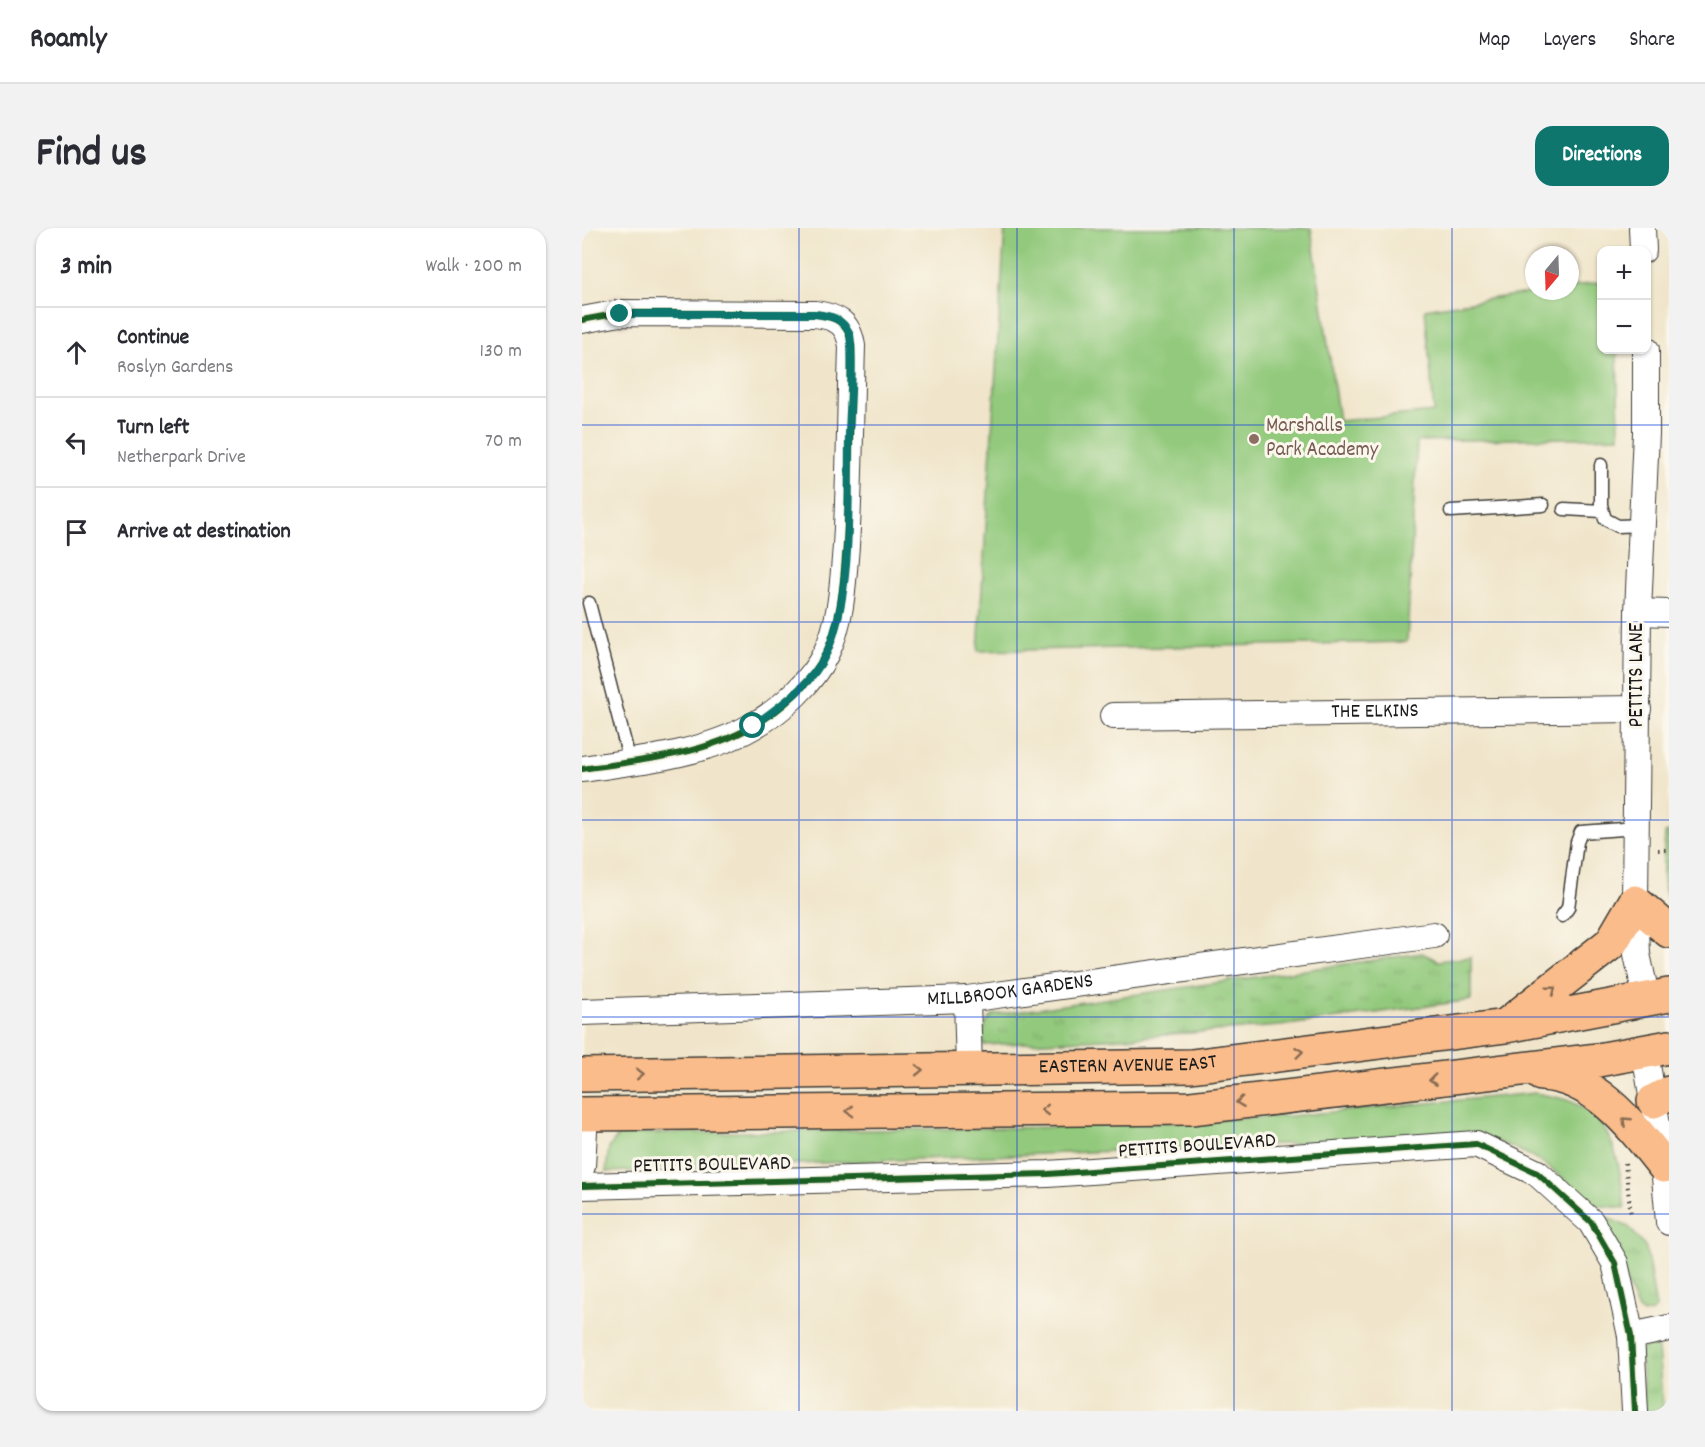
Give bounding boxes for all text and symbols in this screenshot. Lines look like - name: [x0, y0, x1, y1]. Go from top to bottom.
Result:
- text: Roamly: [30, 21, 106, 61]
- text: Map: [1479, 26, 1510, 56]
- text: Layers: [1543, 26, 1596, 56]
- text: Share: [1629, 26, 1675, 56]
- text: Find us: [36, 126, 147, 186]
- button: Directions: [1535, 126, 1669, 186]
- north arrow: [1525, 246, 1579, 300]
- map controls: [1597, 246, 1651, 354]
- button: +: [1597, 246, 1651, 300]
- text: 3 min: [60, 249, 112, 286]
- text: Walk · 200 m: [426, 253, 522, 281]
- route end: [606, 300, 632, 326]
- button: −: [1597, 300, 1651, 354]
- text: Continue: [117, 323, 189, 354]
- icon: ahead: [60, 336, 93, 369]
- text: 130 m: [480, 338, 522, 366]
- text: Roslyn Gardens: [117, 354, 233, 382]
- place label: Marshalls Park Academy: [1266, 412, 1379, 466]
- text: Turn left: [117, 413, 189, 444]
- icon: left: [60, 426, 93, 459]
- text: 70 m: [485, 428, 522, 456]
- marker: Marshalls Park Academy: [1247, 432, 1261, 446]
- text: Netherpark Drive: [117, 444, 246, 472]
- icon: arrive: [60, 516, 93, 549]
- text: Arrive at destination: [117, 517, 291, 548]
- street label: PETTITS LANE: [1623, 622, 1653, 727]
- street label: THE ELKINS: [1331, 697, 1419, 728]
- route start: [739, 712, 765, 738]
- street label: MILLBROOK GARDENS: [927, 967, 1095, 1015]
- one-way arrow: [1545, 986, 1556, 997]
- one-way arrow: [1295, 1046, 1304, 1059]
- street label: EASTERN AVENUE EAST: [1039, 1048, 1219, 1083]
- one-way arrow: [915, 1063, 924, 1076]
- one-way arrow: [636, 1068, 645, 1081]
- one-way arrow: [1429, 1073, 1438, 1085]
- one-way arrow: [1235, 1096, 1244, 1108]
- one-way arrow: [1040, 1103, 1049, 1116]
- one-way arrow: [845, 1105, 854, 1118]
- one-way arrow: [1623, 1118, 1634, 1129]
- street label: PETTITS BOULEVARD: [1117, 1127, 1277, 1167]
- street label: PETTITS BOULEVARD: [633, 1150, 791, 1182]

